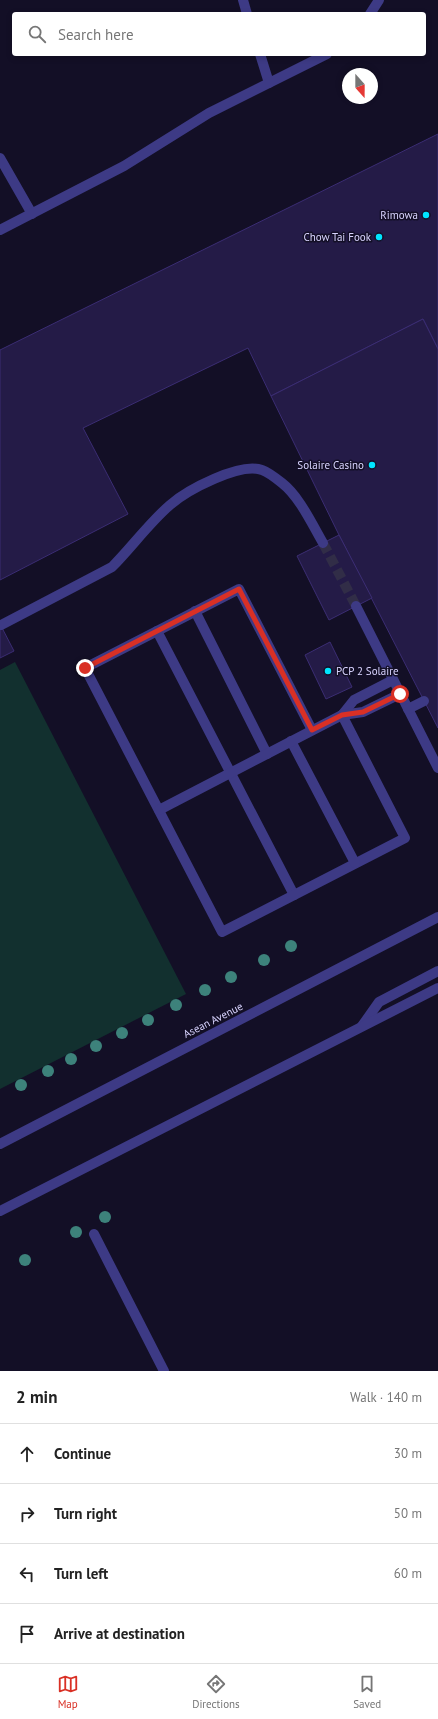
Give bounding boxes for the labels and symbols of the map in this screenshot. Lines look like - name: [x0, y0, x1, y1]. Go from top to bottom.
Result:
- north arrow: [342, 68, 378, 104]
- place label: Rimowa: [380, 208, 418, 222]
- marker: Rimowa: [421, 210, 431, 220]
- place label: Chow Tai Fook: [303, 230, 372, 244]
- marker: Chow Tai Fook: [374, 232, 384, 242]
- place label: Solaire Casino: [297, 458, 364, 472]
- marker: Solaire Casino: [367, 460, 377, 470]
- route end: [76, 659, 94, 677]
- place label: PCP 2 Solaire: [336, 664, 399, 678]
- marker: PCP 2 Solaire: [323, 666, 333, 676]
- route start: [391, 685, 409, 703]
- street label: Asean Avenue: [181, 999, 246, 1041]

